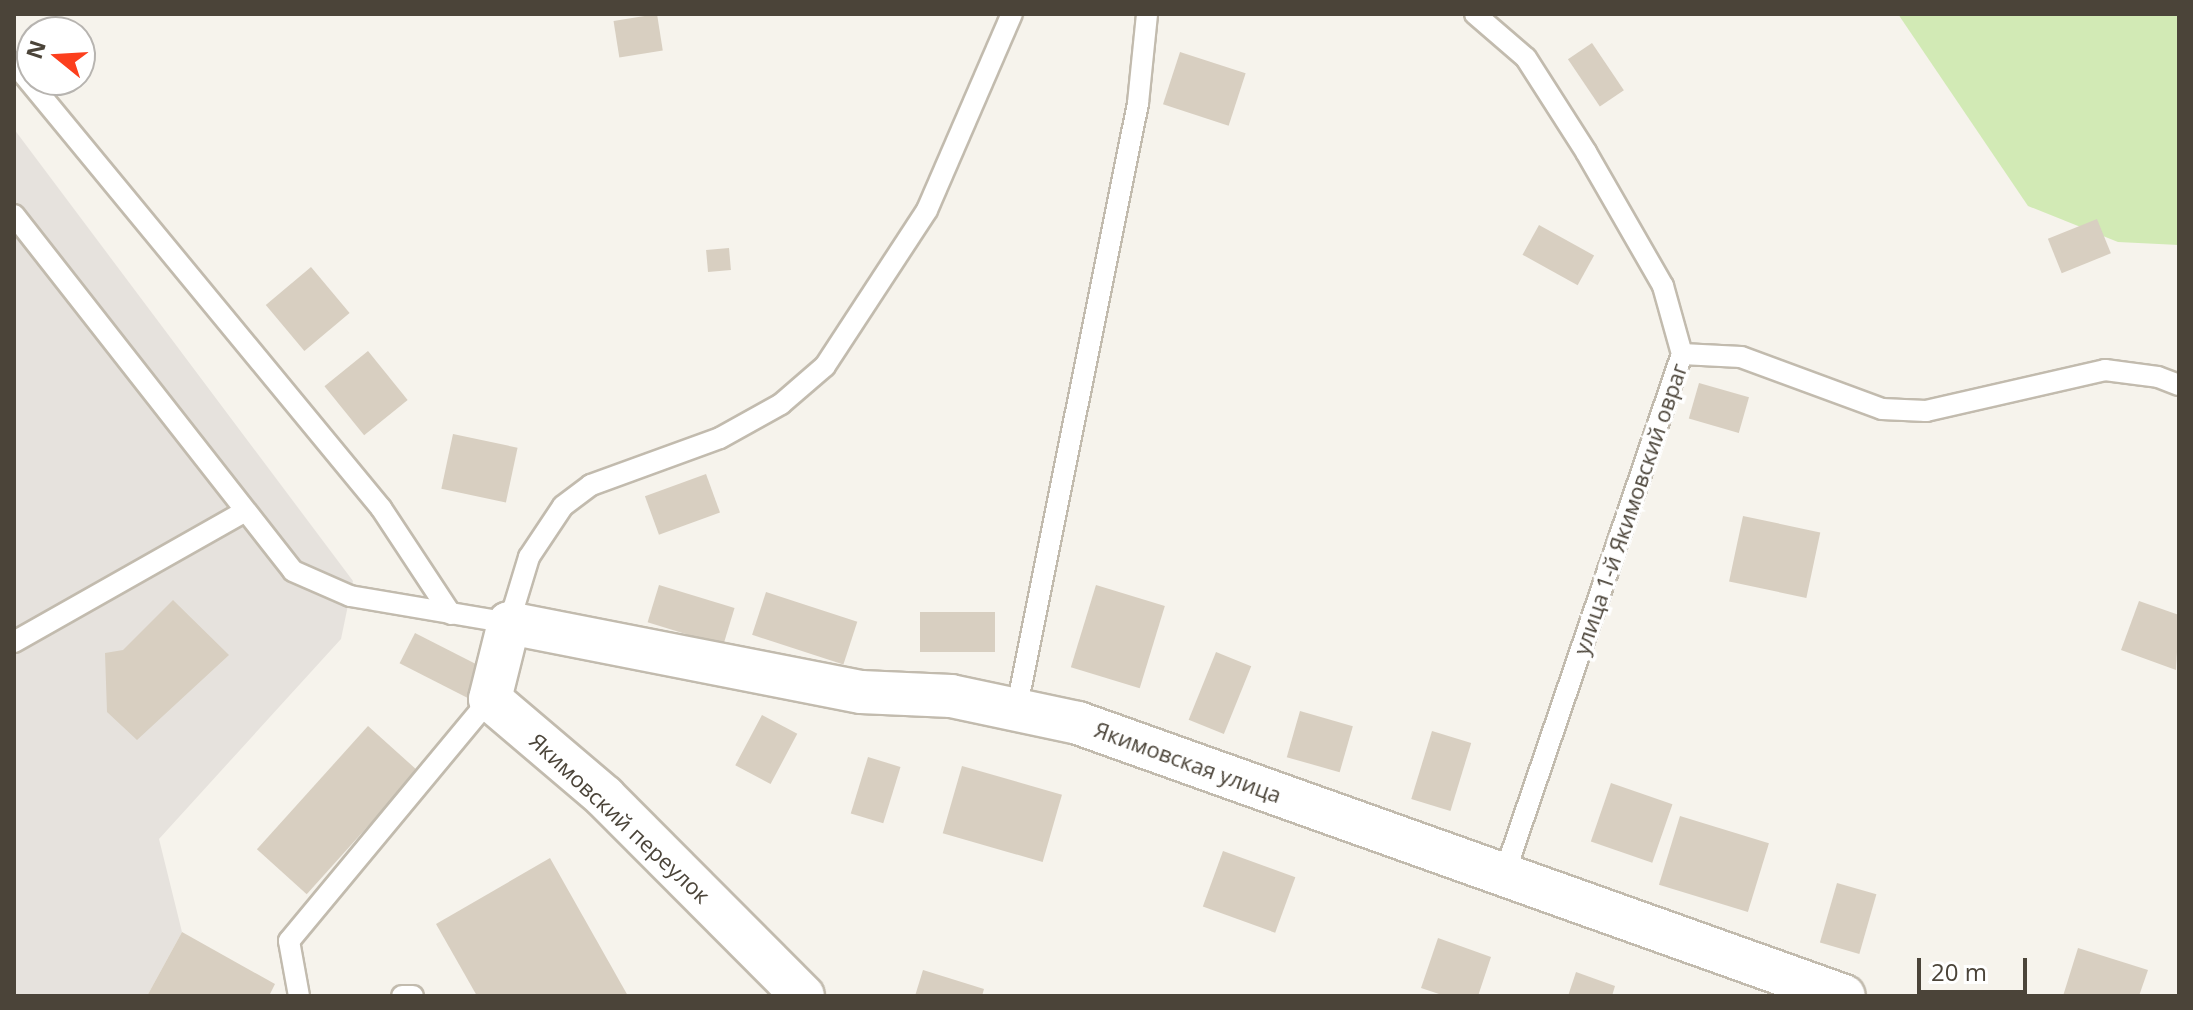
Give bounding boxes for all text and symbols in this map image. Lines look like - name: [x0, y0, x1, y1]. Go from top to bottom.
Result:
- north arrow: [16, 16, 96, 96]
- text: N: [18, 36, 52, 62]
- street label: улица 1-й Якимовский овраг: [1568, 360, 1692, 658]
- street label: Якимовская улица: [1091, 716, 1285, 808]
- street label: Якимовский переулок: [524, 728, 716, 908]
- scale bar: [1921, 942, 2031, 992]
- text: 20 m: [1931, 955, 1987, 988]

